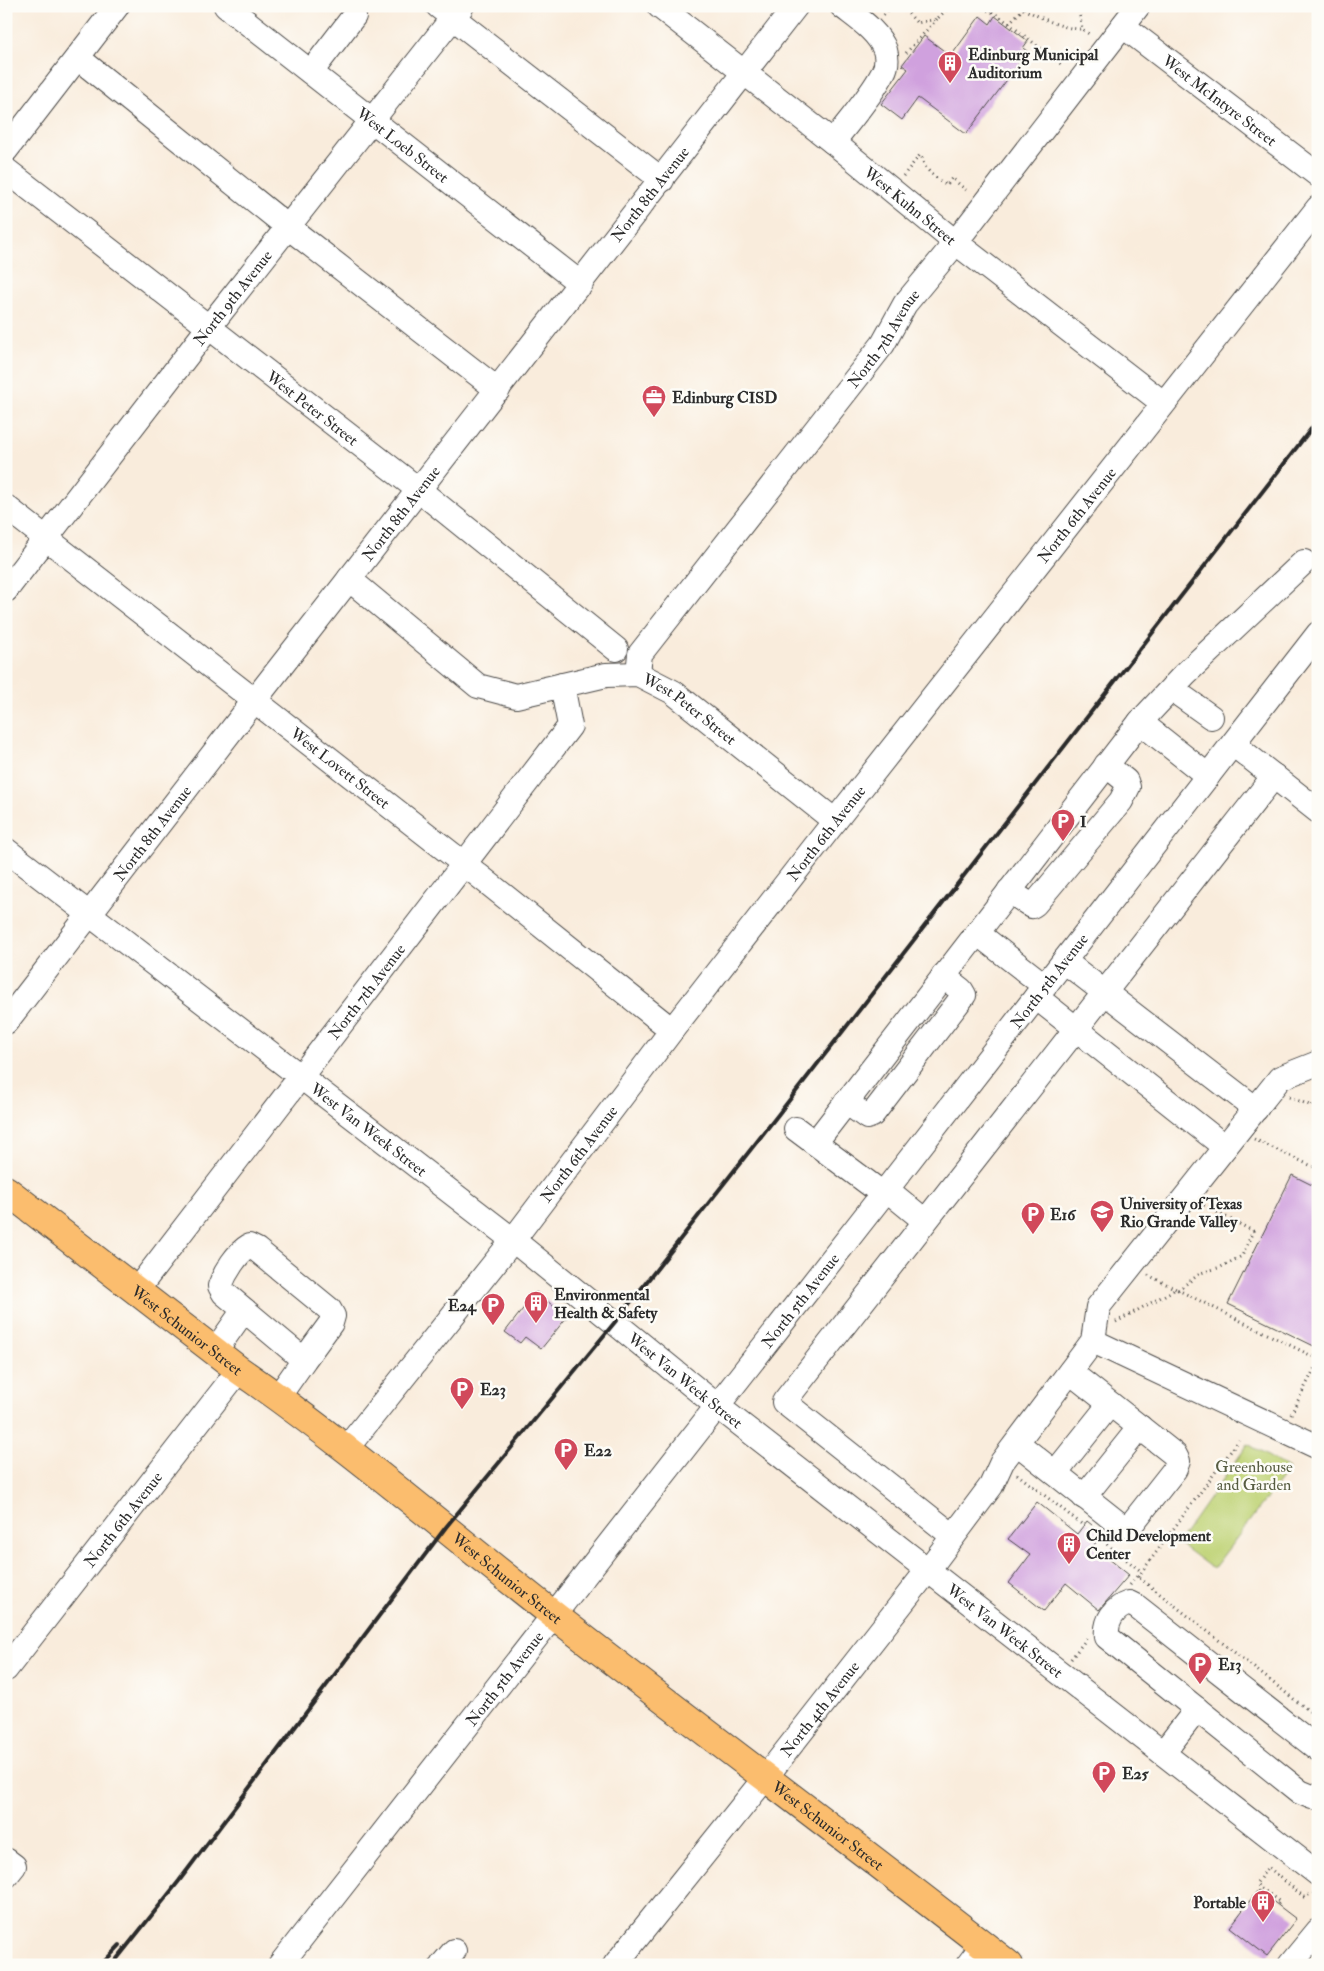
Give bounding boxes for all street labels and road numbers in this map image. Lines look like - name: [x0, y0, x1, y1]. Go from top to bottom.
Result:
- street label: West McIntyre Street: [1157, 50, 1280, 151]
- street label: West Loeb Street: [352, 103, 453, 188]
- street label: North 8th Avenue: [607, 142, 694, 246]
- street label: West Kuhn Street: [859, 162, 960, 250]
- street label: North 9th Avenue: [189, 246, 277, 350]
- street label: North 7th Avenue: [843, 285, 925, 392]
- street label: West Peter Street: [261, 366, 362, 450]
- street label: North 8th Avenue: [358, 462, 445, 565]
- street label: North 6th Avenue: [1033, 463, 1121, 567]
- street label: West Peter Street: [638, 669, 740, 750]
- street label: West Lovett Street: [285, 723, 394, 813]
- street label: North 8th Avenue: [110, 781, 196, 885]
- street label: North 6th Avenue: [783, 781, 870, 885]
- street label: North 5th Avenue: [1006, 929, 1093, 1033]
- street label: North 7th Avenue: [324, 940, 410, 1044]
- street label: West Van Week Street: [305, 1078, 431, 1181]
- street label: North 6th Avenue: [536, 1102, 622, 1206]
- street label: North 5th Avenue: [757, 1249, 844, 1352]
- street label: West Schunior Street: [126, 1281, 246, 1380]
- street label: West Van Week Street: [623, 1328, 746, 1433]
- street label: North 6th Avenue: [80, 1468, 167, 1572]
- street label: West Schunior Street: [447, 1528, 566, 1629]
- street label: West Van Week Street: [942, 1579, 1067, 1683]
- street label: North 5th Avenue: [462, 1627, 549, 1730]
- street label: North 4th Avenue: [776, 1657, 864, 1761]
- street label: West Schunior Street: [767, 1776, 887, 1875]

